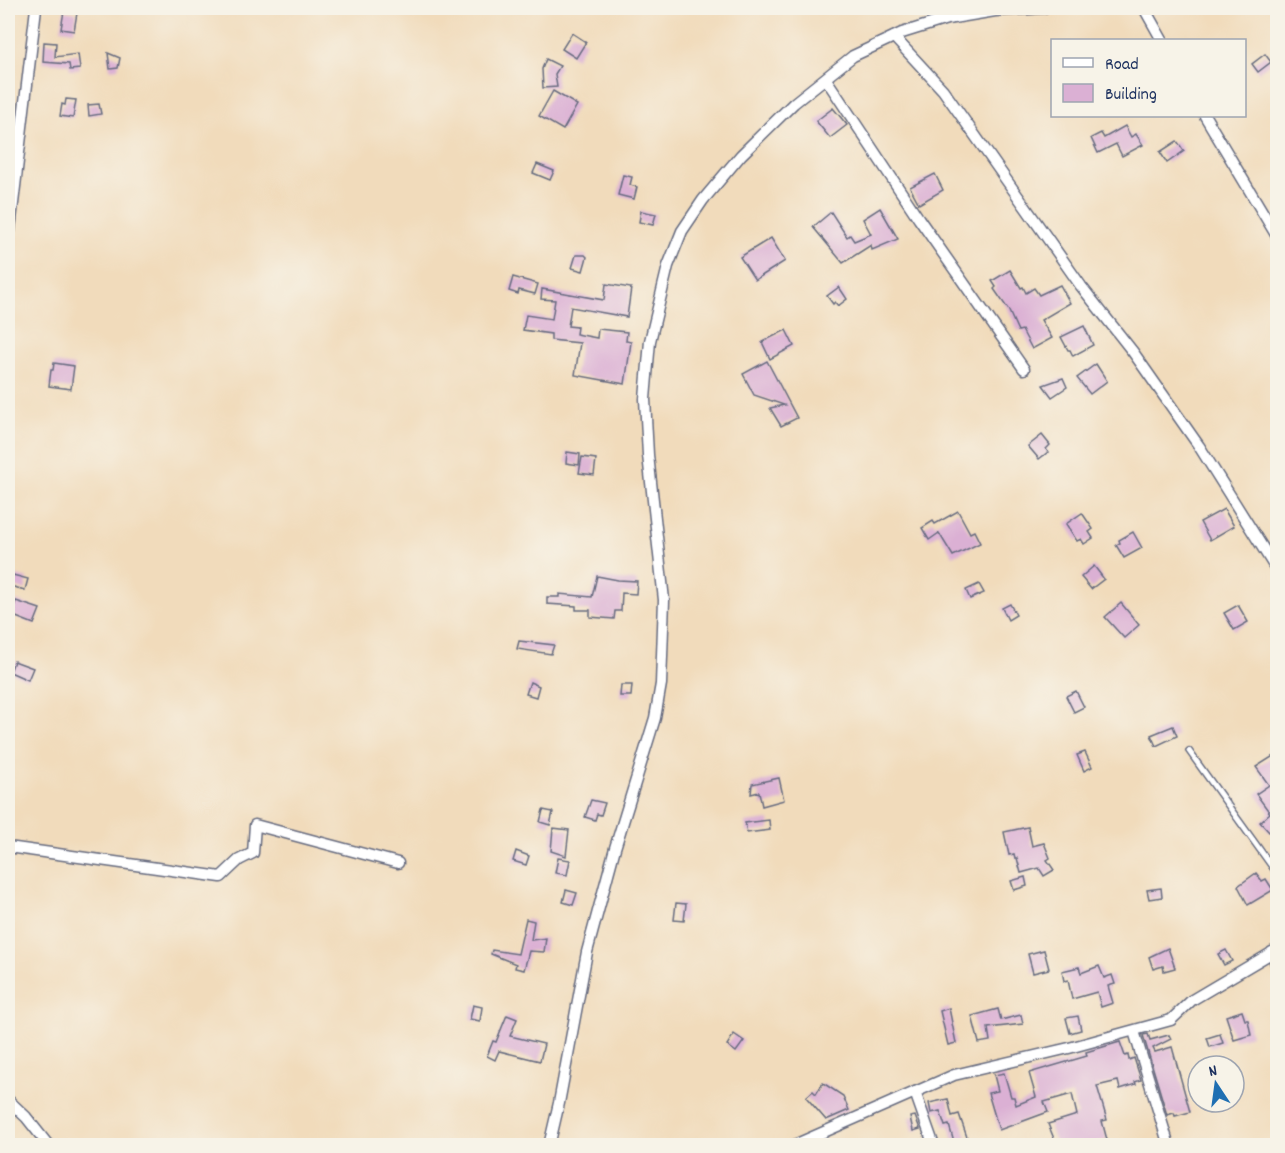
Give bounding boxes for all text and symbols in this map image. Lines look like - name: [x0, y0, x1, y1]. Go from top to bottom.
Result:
- legend: [1051, 39, 1246, 117]
- text: Road: [1105, 53, 1139, 78]
- text: Building: [1105, 83, 1157, 108]
- north arrow: [1186, 1054, 1246, 1114]
- text: N: [1207, 1060, 1220, 1084]

